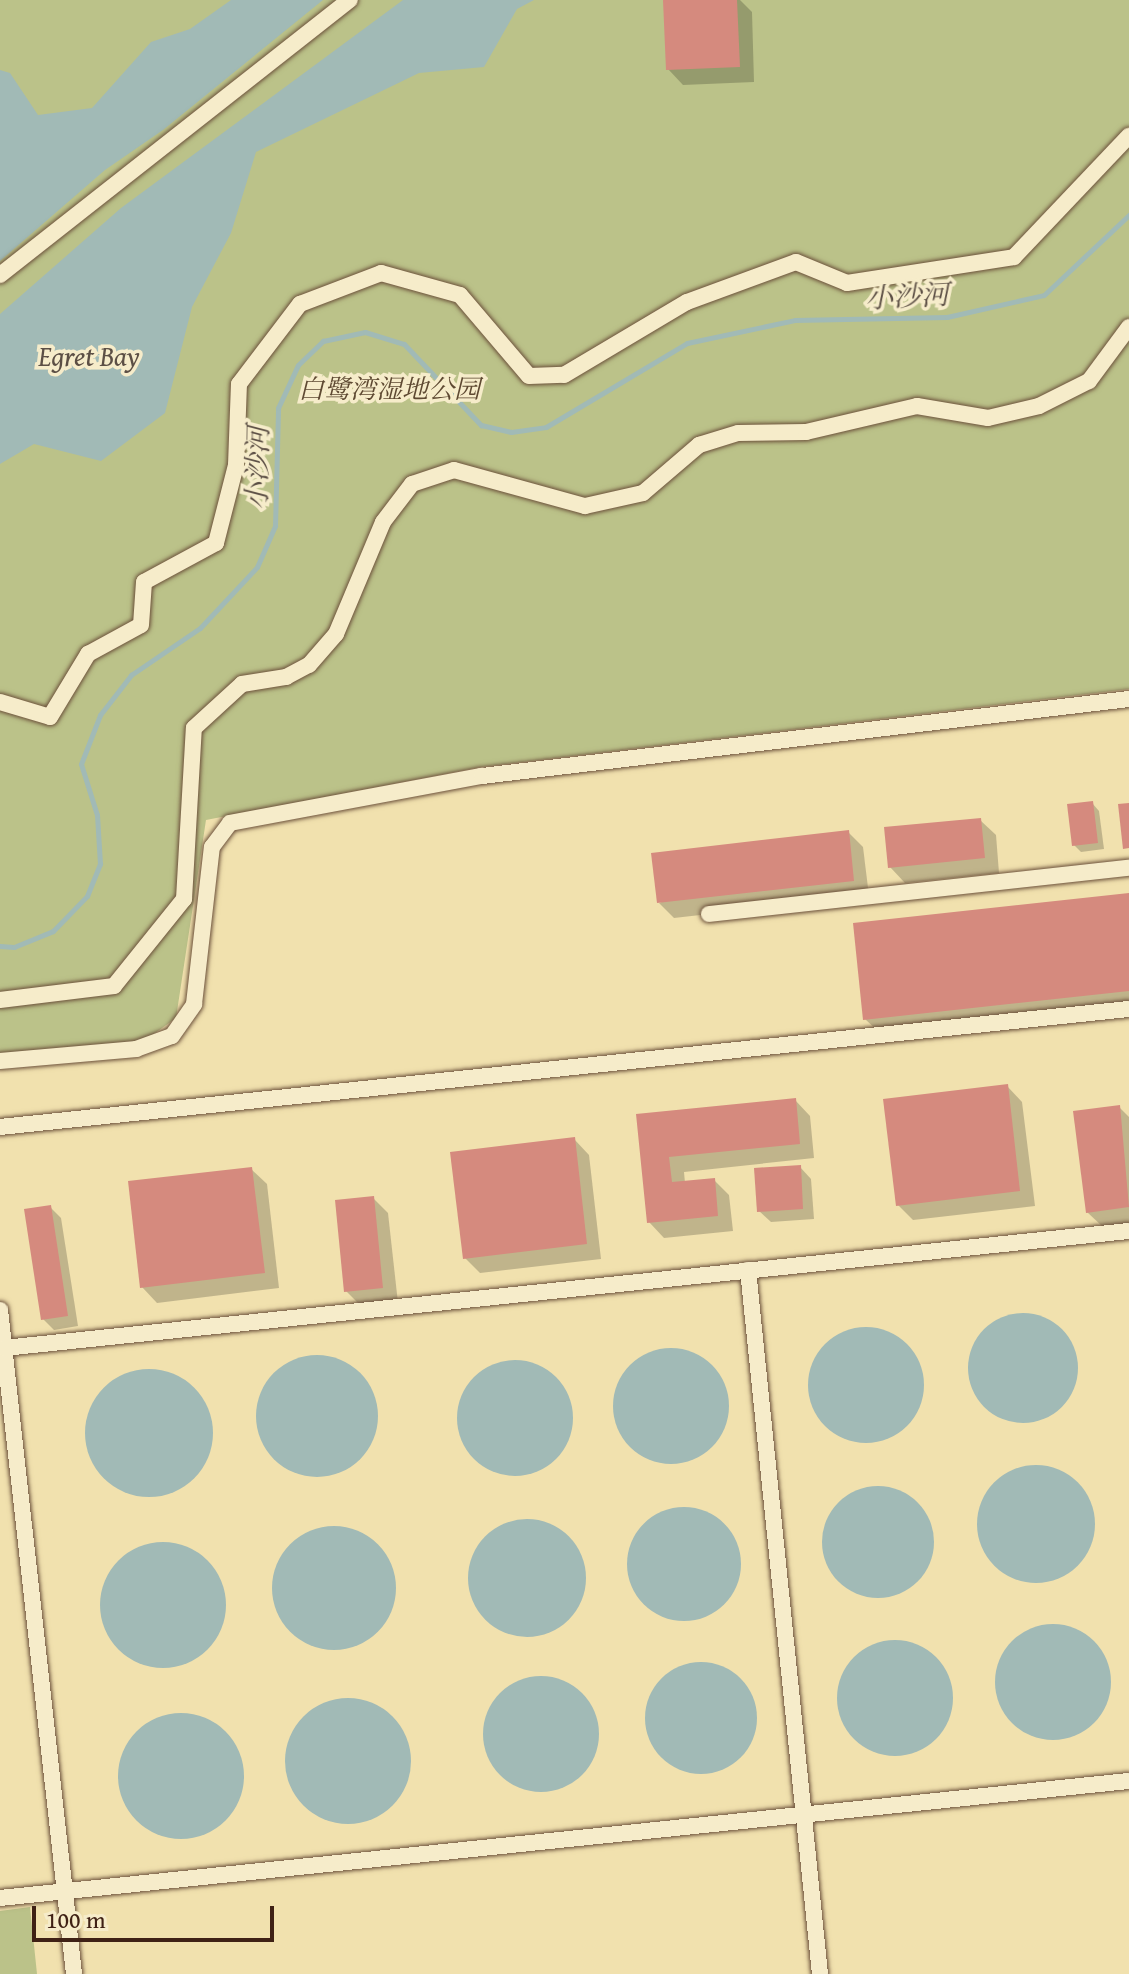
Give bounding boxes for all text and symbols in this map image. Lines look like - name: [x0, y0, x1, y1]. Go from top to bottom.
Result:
- water label: 小沙河: [864, 277, 950, 315]
- water label: Egret Bay: [38, 339, 140, 373]
- park label: 白鹭湾湿地公园: [298, 373, 480, 405]
- water label: 小沙河: [239, 426, 275, 510]
- scale bar: [36, 1890, 278, 1940]
- text: 100 m: [46, 1902, 106, 1937]

